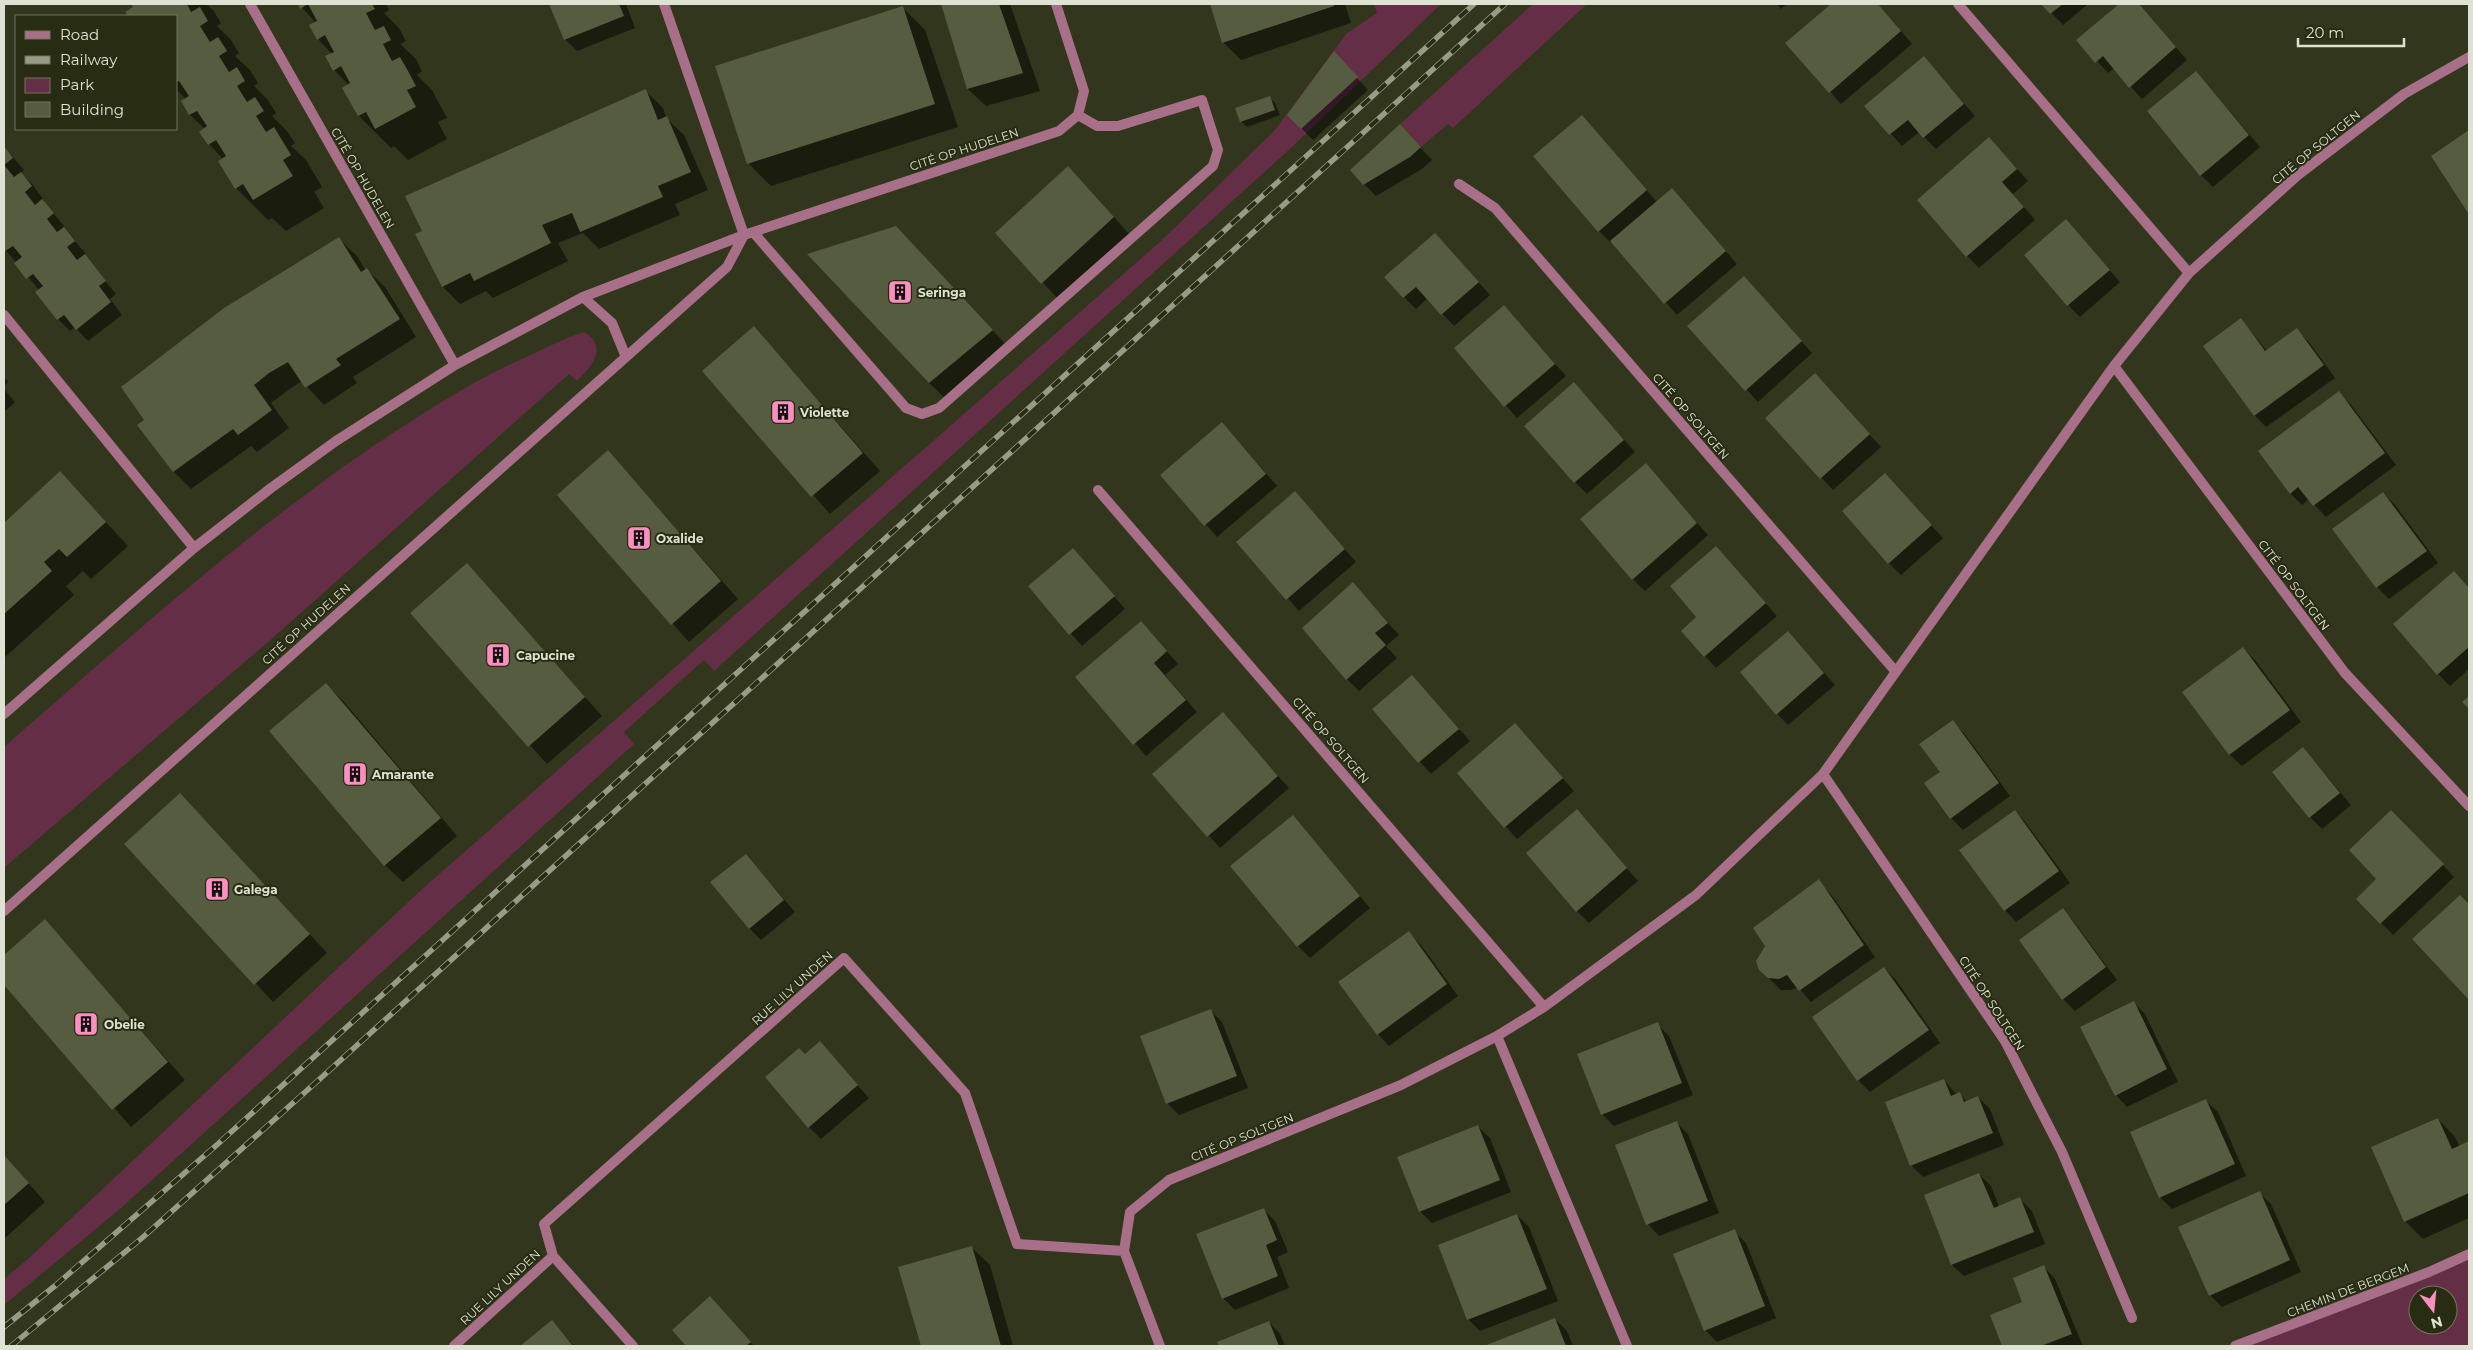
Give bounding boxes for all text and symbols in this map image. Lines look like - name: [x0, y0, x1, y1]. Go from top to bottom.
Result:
- legend: [15, 15, 178, 130]
- scale bar: [2298, 15, 2404, 47]
- text: 20 m: [2306, 23, 2344, 42]
- text: Road: [60, 25, 99, 44]
- text: Railway: [60, 50, 118, 69]
- text: Park: [60, 75, 94, 94]
- text: Building: [60, 100, 124, 119]
- street label: CITÉ OP SOLTGEN: [2269, 107, 2363, 187]
- street label: CITÉ OP HUDELEN: [907, 124, 1021, 174]
- street label: CITÉ OP HUDELEN: [328, 125, 398, 231]
- building icon: Seringa: [887, 279, 913, 305]
- place label: Seringa: [918, 285, 966, 300]
- street label: CITÉ OP SOLTGEN: [1649, 370, 1733, 462]
- building icon: Violette: [770, 399, 796, 425]
- place label: Violette: [799, 405, 850, 420]
- building icon: Oxalide: [626, 525, 652, 551]
- place label: Oxalide: [656, 531, 704, 546]
- street label: CITÉ OP SOLTGEN: [2255, 537, 2333, 633]
- street label: CITÉ OP HUDELEN: [259, 580, 353, 668]
- building icon: Capucine: [485, 642, 511, 668]
- place label: Capucine: [516, 648, 576, 663]
- street label: CITÉ OP SOLTGEN: [1289, 694, 1373, 786]
- building icon: Amarante: [342, 761, 368, 787]
- place label: Amarante: [371, 767, 435, 782]
- building icon: Galega: [204, 876, 230, 902]
- place label: Galega: [234, 882, 278, 897]
- street label: RUE LILY UNDEN: [748, 948, 836, 1028]
- street label: CITÉ OP SOLTGEN: [1956, 953, 2028, 1053]
- building icon: Obelie: [73, 1011, 99, 1037]
- place label: Obelie: [104, 1017, 145, 1032]
- street label: CITÉ OP SOLTGEN: [1188, 1110, 1296, 1164]
- street label: RUE LILY UNDEN: [457, 1246, 543, 1328]
- street label: CHEMIN DE BERGEM: [2285, 1260, 2411, 1320]
- north arrow: [2408, 1285, 2458, 1335]
- text: N: [2429, 1312, 2445, 1333]

